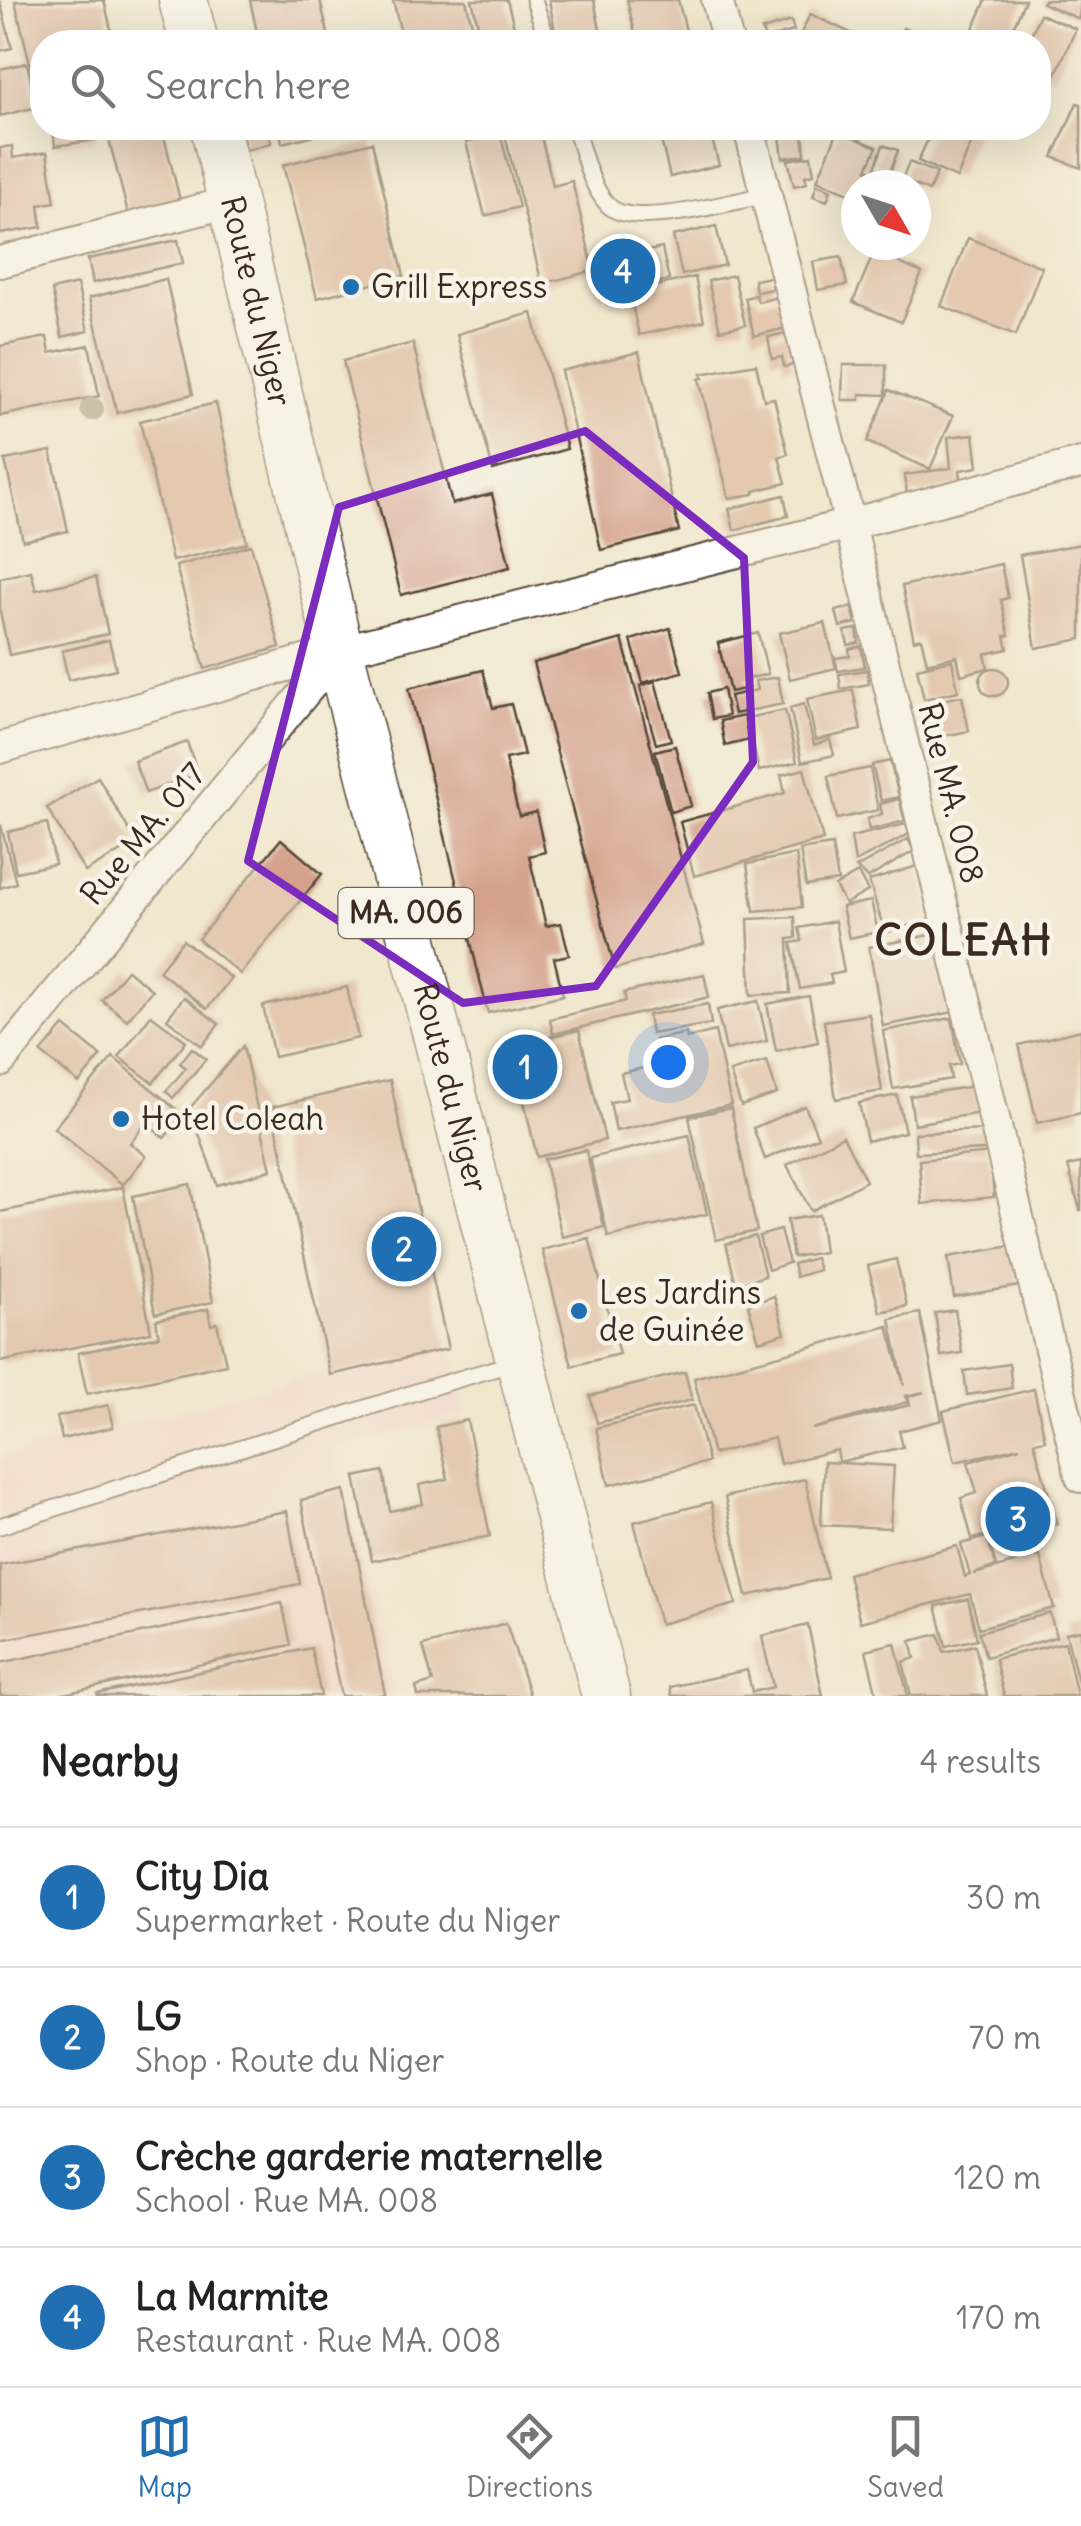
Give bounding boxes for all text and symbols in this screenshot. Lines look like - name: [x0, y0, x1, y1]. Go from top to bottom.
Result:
- search box: [30, 30, 1051, 140]
- icon: search: [65, 58, 120, 113]
- text: Search here: [145, 62, 351, 109]
- north arrow: [841, 170, 931, 260]
- street label: Route du Niger: [212, 192, 301, 410]
- pin: 4: [590, 234, 656, 308]
- place label: Grill Express: [371, 266, 547, 307]
- marker: Grill Express: [340, 276, 362, 298]
- street label: Rue MA. 008: [909, 698, 994, 888]
- street label: Rue MA. 017: [71, 754, 214, 913]
- road number: MA. 006: [338, 888, 474, 938]
- district label: COLEAH: [874, 914, 1054, 966]
- street label: Route du Niger: [405, 978, 497, 1196]
- pin: 1: [492, 1030, 558, 1104]
- your location: [643, 1037, 694, 1088]
- place label: Hotel Coleah: [141, 1098, 324, 1139]
- marker: Hotel Coleah: [110, 1108, 132, 1130]
- pin: 2: [372, 1212, 436, 1286]
- place label: Les Jardins de Guinée: [599, 1272, 761, 1350]
- marker: Les Jardins de Guinée: [568, 1300, 590, 1322]
- pin: 3: [986, 1482, 1050, 1556]
- text: Nearby: [40, 1735, 179, 1787]
- text: 4 results: [920, 1741, 1041, 1782]
- text: City Dia: [135, 1853, 269, 1900]
- text: 1: [66, 1877, 79, 1918]
- text: 30 m: [966, 1877, 1041, 1918]
- text: Supermarket · Route du Niger: [135, 1900, 560, 1941]
- text: LG: [135, 1993, 182, 2040]
- text: 2: [64, 2017, 81, 2058]
- text: 70 m: [969, 2017, 1041, 2058]
- text: Shop · Route du Niger: [135, 2040, 444, 2081]
- text: Crèche garderie maternelle: [135, 2133, 603, 2180]
- text: 3: [63, 2157, 82, 2198]
- text: 120 m: [954, 2157, 1041, 2198]
- text: School · Rue MA. 008: [135, 2180, 438, 2221]
- text: La Marmite: [135, 2273, 329, 2320]
- text: 4: [63, 2297, 82, 2338]
- text: 170 m: [956, 2297, 1041, 2338]
- text: Restaurant · Rue MA. 008: [135, 2320, 501, 2361]
- tab: Map: [137, 2409, 192, 2505]
- tab: Directions: [466, 2409, 593, 2505]
- tab: Saved: [867, 2409, 944, 2505]

